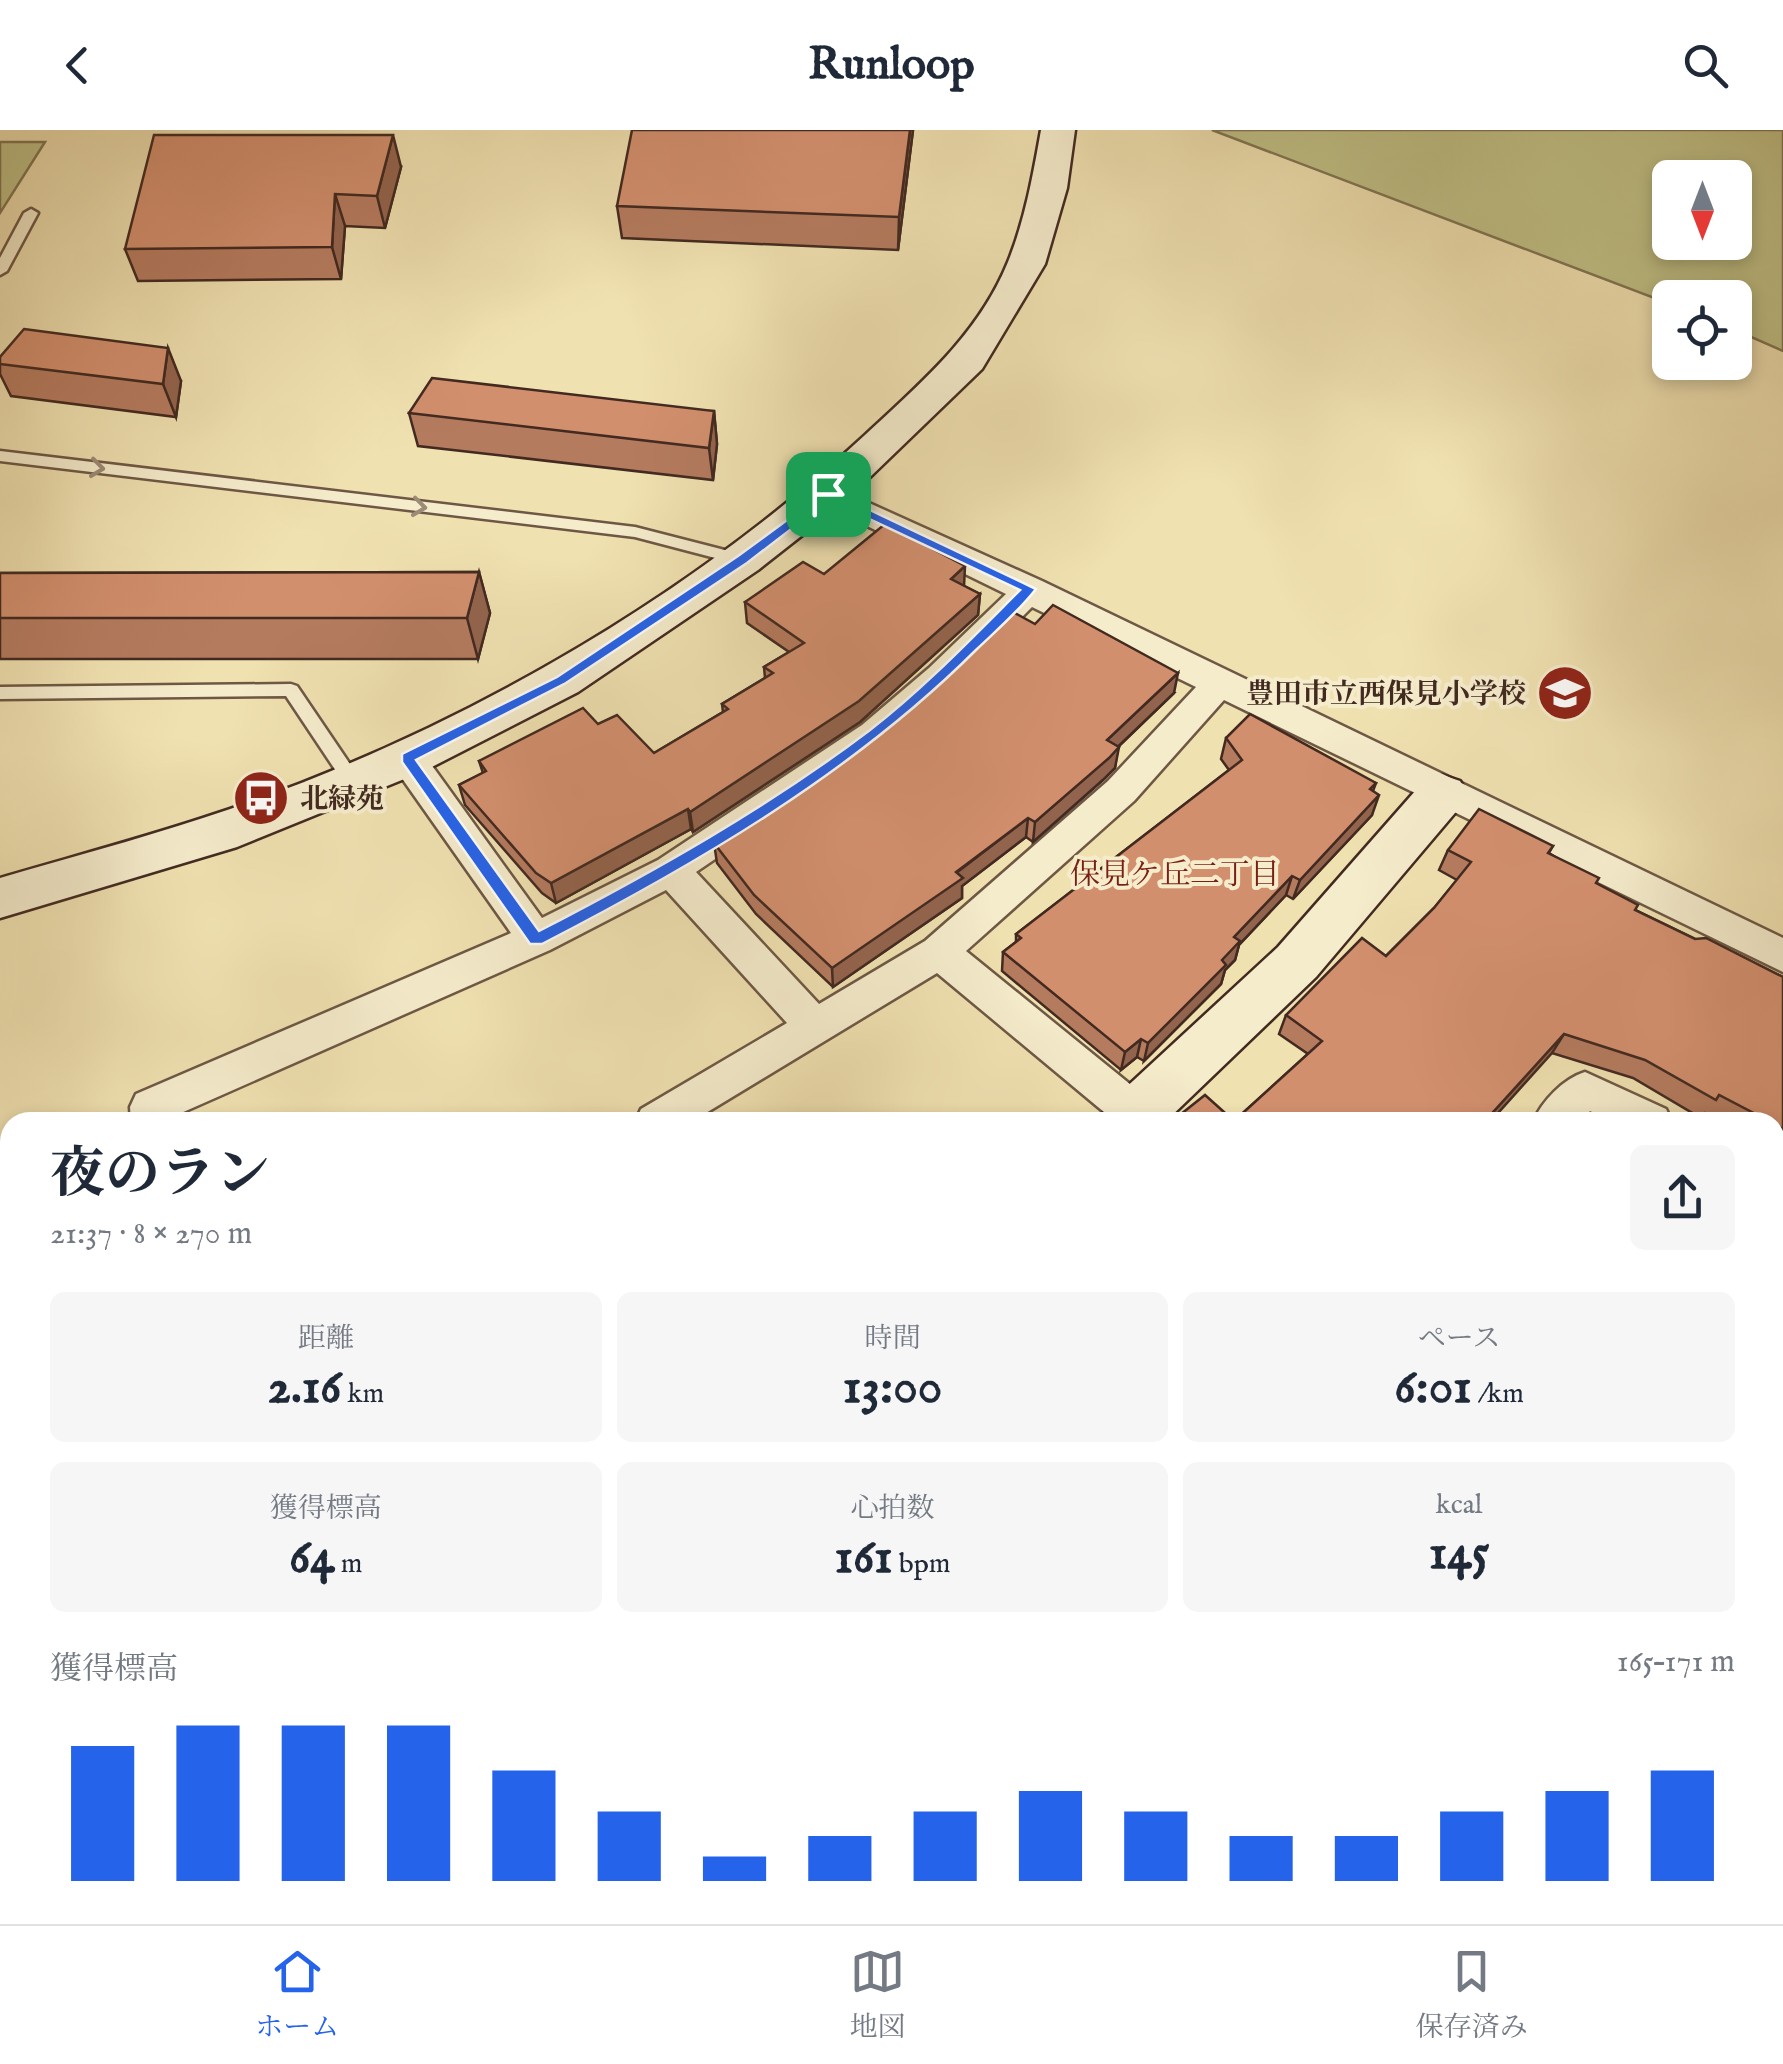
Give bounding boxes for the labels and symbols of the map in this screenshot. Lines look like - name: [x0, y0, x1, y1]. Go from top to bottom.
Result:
- north arrow: [1652, 160, 1752, 260]
- pin: [786, 452, 871, 537]
- one-way arrow: [88, 456, 105, 477]
- one-way arrow: [412, 496, 428, 517]
- school or university icon: 豊田市立西保見小学校: [1535, 663, 1595, 723]
- place label: 豊田市立西保見小学校: [1246, 678, 1526, 713]
- bus stop icon: 北緑苑: [231, 768, 291, 828]
- place label: 北緑苑: [300, 783, 384, 818]
- district label: 保見ケ丘二丁目: [1070, 857, 1280, 895]

